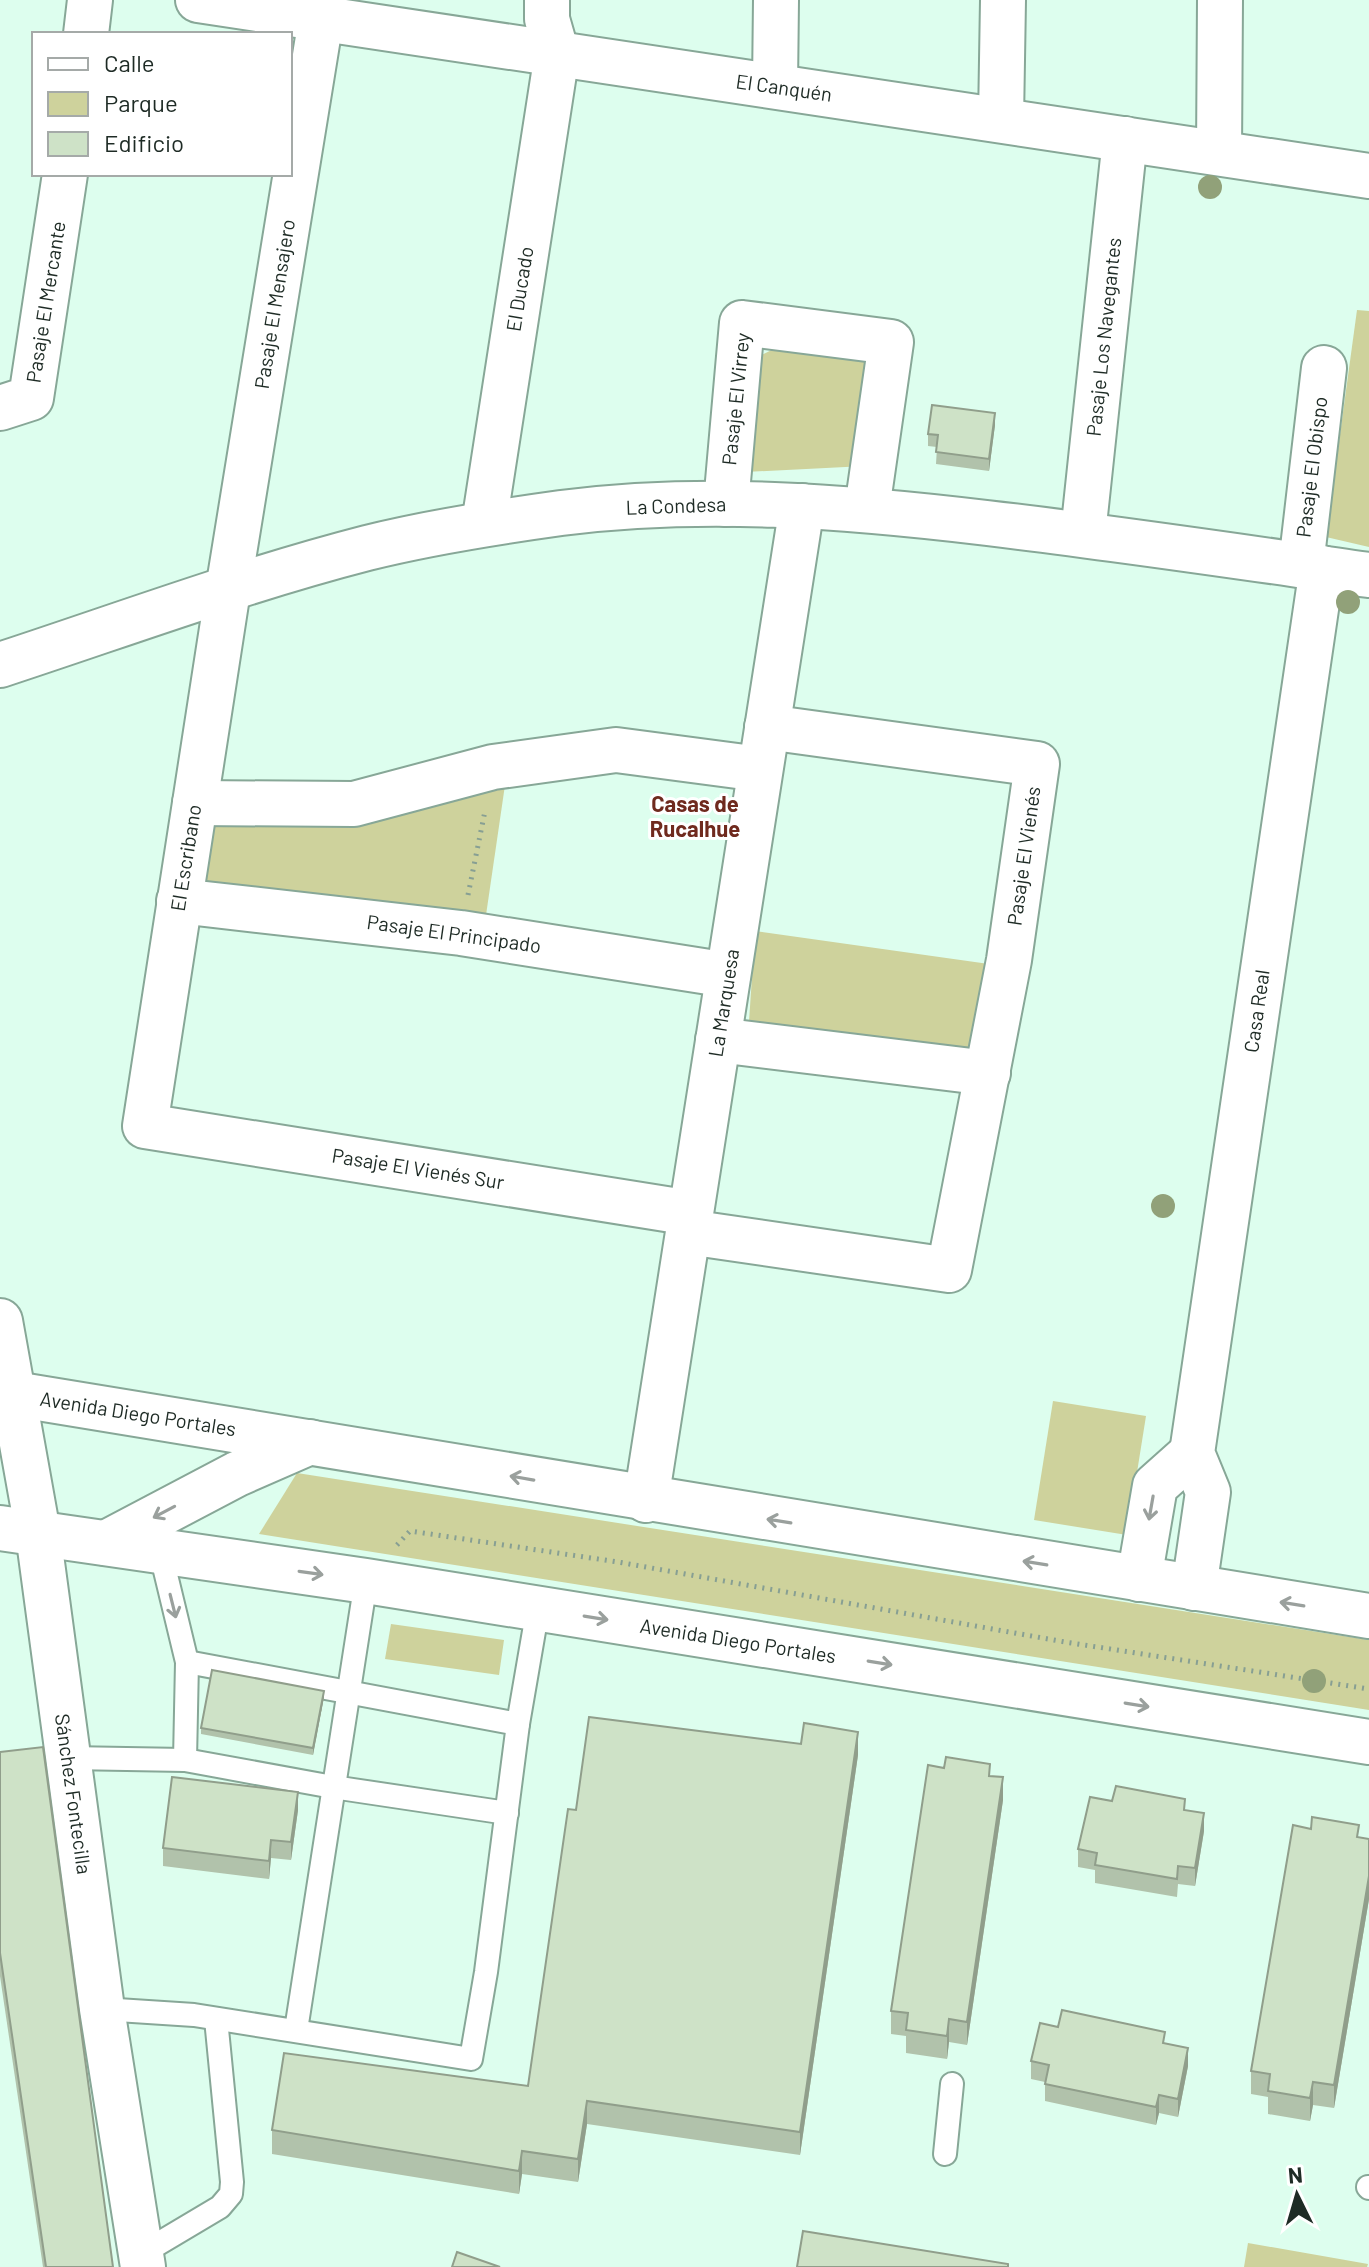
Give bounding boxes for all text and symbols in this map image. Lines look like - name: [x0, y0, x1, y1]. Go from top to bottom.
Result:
- legend: [32, 32, 292, 176]
- text: Calle: [104, 48, 155, 77]
- street label: El Canquén: [734, 68, 834, 106]
- text: Parque: [104, 88, 178, 117]
- text: Edificio: [104, 128, 184, 157]
- street label: Pasaje El Mensajero: [249, 217, 299, 390]
- street label: Pasaje El Mercante: [20, 219, 70, 384]
- street label: Pasaje Los Navegantes: [1081, 236, 1125, 437]
- street label: El Ducado: [500, 245, 538, 333]
- street label: Pasaje El Virrey: [716, 331, 754, 466]
- street label: Pasaje El Obispo: [1290, 395, 1332, 539]
- street label: La Condesa: [625, 491, 727, 519]
- street label: Pasaje El Vienés: [1001, 785, 1045, 927]
- district label: Casas de Rucalhue: [650, 790, 740, 841]
- street label: El Escribano: [165, 803, 205, 913]
- street label: Pasaje El Principado: [366, 909, 543, 957]
- street label: La Marquesa: [703, 947, 743, 1059]
- street label: Casa Real: [1238, 968, 1274, 1054]
- street label: Pasaje El Vienés Sur: [330, 1143, 506, 1193]
- street label: Avenida Diego Portales: [38, 1386, 238, 1440]
- one-way arrow: [510, 1470, 535, 1485]
- one-way arrow: [1143, 1495, 1158, 1520]
- one-way arrow: [152, 1505, 176, 1521]
- one-way arrow: [766, 1513, 792, 1528]
- one-way arrow: [1023, 1554, 1048, 1569]
- one-way arrow: [298, 1566, 323, 1581]
- one-way arrow: [166, 1592, 181, 1618]
- one-way arrow: [1280, 1596, 1305, 1611]
- one-way arrow: [583, 1611, 608, 1626]
- street label: Avenida Diego Portales: [638, 1613, 838, 1667]
- one-way arrow: [867, 1657, 892, 1672]
- one-way arrow: [1124, 1698, 1149, 1713]
- street label: Sánchez Fontecilla: [51, 1712, 97, 1876]
- north arrow: [1257, 2155, 1337, 2235]
- text: N: [1287, 2160, 1304, 2188]

